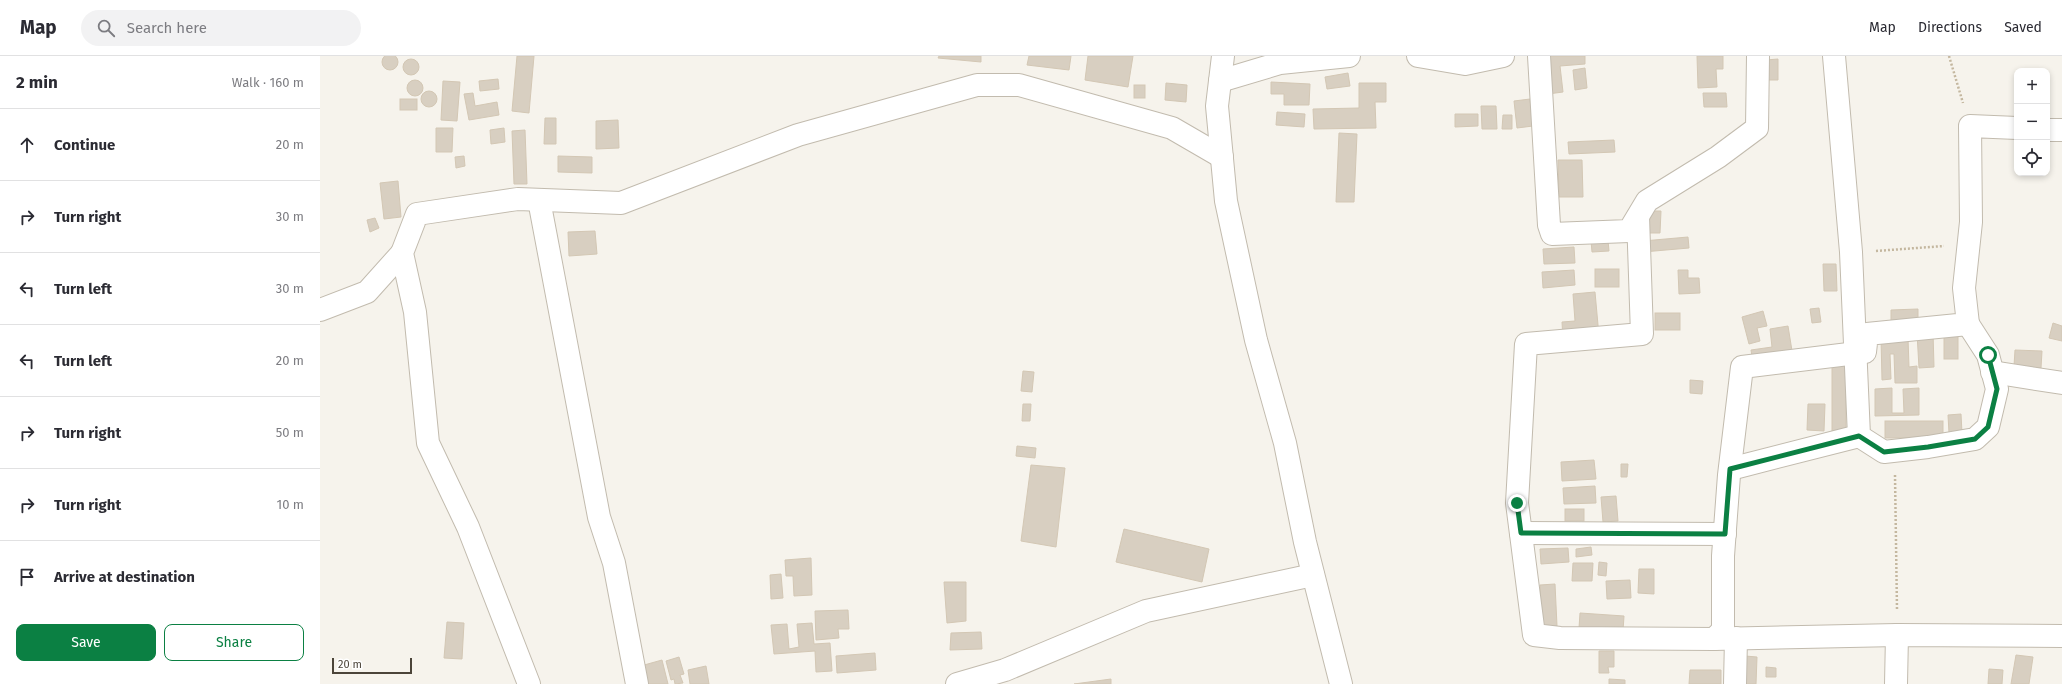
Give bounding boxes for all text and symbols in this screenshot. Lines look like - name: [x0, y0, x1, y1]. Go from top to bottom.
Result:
- search box: [81, 10, 361, 46]
- text: Map: [20, 16, 57, 39]
- icon: search: [95, 17, 117, 39]
- text: Search here: [127, 19, 207, 37]
- text: Map: [1869, 19, 1896, 36]
- text: Directions: [1918, 19, 1982, 36]
- text: Saved: [2004, 19, 2042, 36]
- map controls: [2014, 68, 2050, 176]
- button: +: [2014, 68, 2050, 104]
- text: 2 min: [16, 72, 58, 93]
- text: Walk · 160 m: [232, 75, 304, 90]
- button: −: [2014, 104, 2050, 140]
- icon: ahead: [16, 134, 38, 156]
- text: Continue: [54, 136, 115, 154]
- text: 20 m: [276, 137, 304, 152]
- button: locate: [2014, 140, 2050, 176]
- icon: right: [16, 206, 38, 228]
- text: Turn right: [54, 208, 121, 226]
- text: 30 m: [276, 209, 304, 224]
- icon: left: [16, 278, 38, 300]
- text: Turn left: [54, 280, 112, 298]
- text: 30 m: [276, 281, 304, 296]
- route start: [1979, 346, 1997, 364]
- icon: left: [16, 350, 38, 372]
- text: Turn left: [54, 352, 112, 370]
- text: 20 m: [276, 353, 304, 368]
- icon: right: [16, 422, 38, 444]
- text: Turn right: [54, 424, 121, 442]
- text: 50 m: [276, 425, 304, 440]
- icon: right: [16, 494, 38, 516]
- route end: [1508, 494, 1526, 512]
- text: Turn right: [54, 496, 121, 514]
- text: 10 m: [277, 497, 304, 512]
- icon: arrive: [16, 566, 38, 588]
- text: Arrive at destination: [54, 568, 195, 586]
- button: Save: [16, 624, 156, 661]
- button: Share: [164, 624, 304, 661]
- scale bar: [332, 656, 412, 675]
- text: 20 m: [338, 658, 362, 671]

